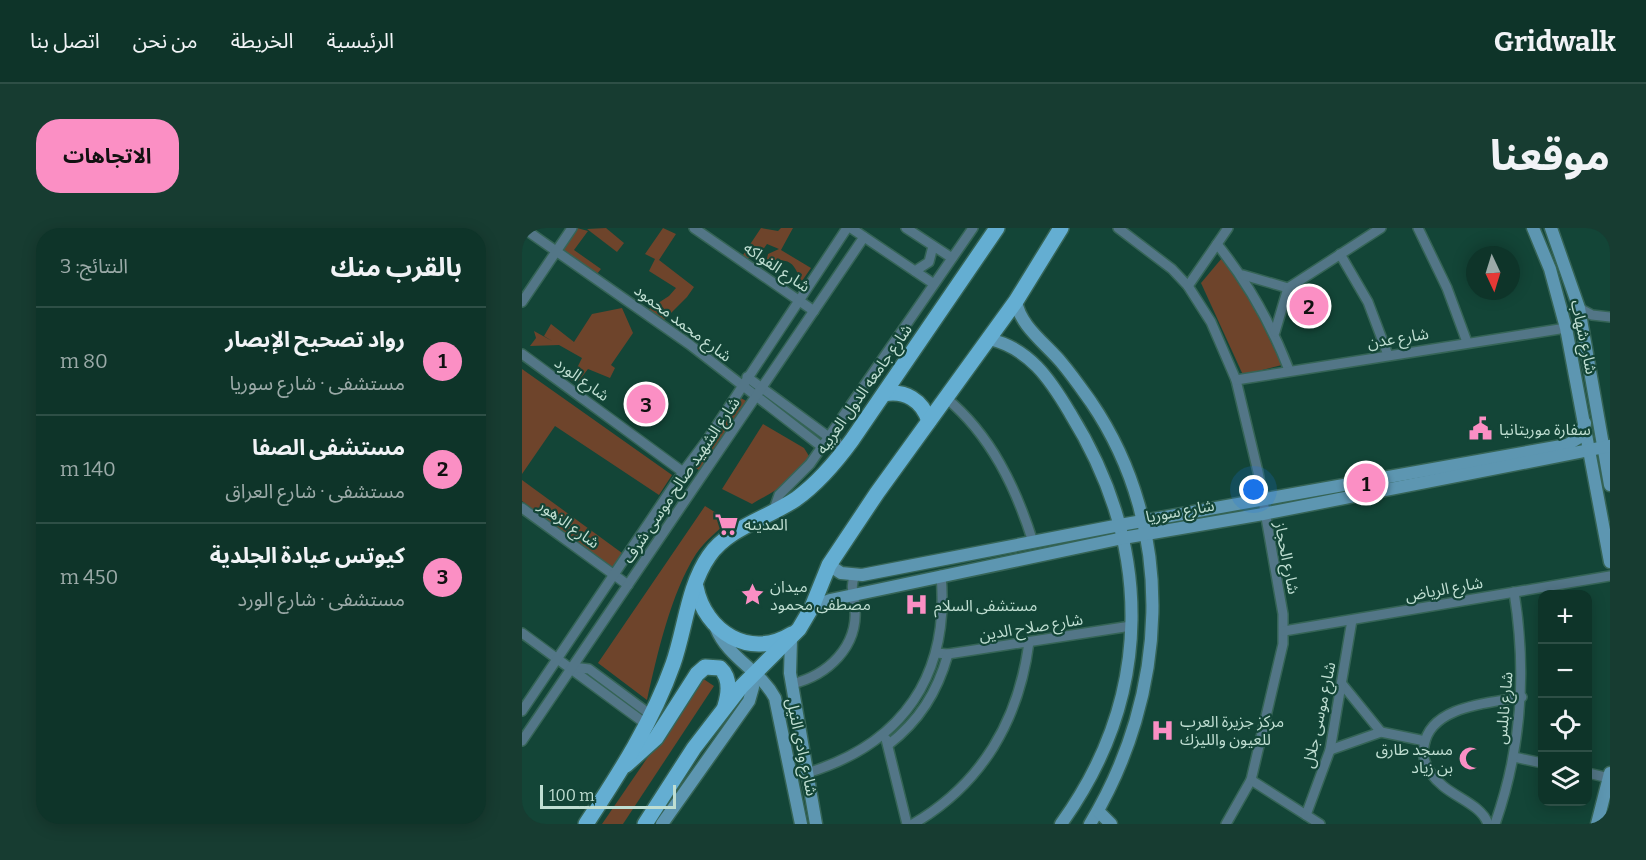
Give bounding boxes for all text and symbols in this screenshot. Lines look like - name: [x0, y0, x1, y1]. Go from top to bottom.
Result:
- text: Gridwalk: [1494, 25, 1616, 58]
- text: اتصل بنا: [30, 28, 100, 54]
- text: من نحن: [133, 28, 198, 54]
- text: الخريطة: [231, 28, 294, 54]
- text: الرئيسية: [327, 28, 394, 54]
- button: الاتجاهات: [36, 119, 179, 193]
- text: موقعنا: [1490, 131, 1610, 181]
- street label: شارع الفواكه: [739, 238, 814, 299]
- north arrow: [1466, 246, 1520, 300]
- text: بالقرب منك: [331, 252, 462, 283]
- text: النتائج: 3: [60, 254, 128, 278]
- street label: شارع محمد محمود: [629, 280, 735, 368]
- pin: 2: [1290, 284, 1328, 328]
- street label: شارع شهاب: [1564, 298, 1601, 377]
- street label: شارع جامعه الدول العربيه: [812, 320, 919, 459]
- street label: شارع عدن: [1366, 324, 1431, 355]
- text: رواد تصحيح الإبصار: [225, 326, 405, 353]
- text: 80 m: [60, 349, 108, 373]
- text: 1: [438, 349, 447, 373]
- street label: شارع الورد: [549, 353, 613, 408]
- text: مستشفى · شارع سوريا: [230, 371, 405, 395]
- pin: 3: [626, 382, 666, 426]
- street label: شارع الشهيد صالح موسى شرف: [618, 393, 746, 568]
- public building icon: سفارة موريتانيا: [1468, 416, 1494, 442]
- place label: سفارة موريتانيا: [1499, 420, 1591, 439]
- text: مستشفى الصفا: [252, 434, 405, 461]
- text: 140 m: [60, 457, 116, 481]
- text: 2: [437, 457, 448, 481]
- pin: 1: [1346, 460, 1386, 506]
- your location: [1239, 475, 1268, 504]
- text: مستشفى · شارع العراق: [225, 479, 405, 503]
- street label: شارع الزهور: [532, 495, 603, 555]
- street label: شارع سوريا: [1144, 496, 1216, 529]
- supermarket icon: المدينه: [713, 511, 739, 537]
- place label: المدينه: [744, 515, 788, 534]
- street label: شارع الحجاز: [1268, 519, 1303, 596]
- text: كيوتس عيادة الجلدية: [210, 542, 405, 569]
- text: 450 m: [60, 565, 118, 589]
- text: 3: [437, 565, 448, 589]
- street label: شارع الرياض: [1404, 573, 1485, 608]
- place label: ميدان مصطفى محمود: [770, 577, 871, 614]
- place icon: ميدان مصطفى محمود: [739, 582, 765, 608]
- text: مستشفى · شارع الورد: [238, 587, 405, 611]
- map controls: [1538, 590, 1592, 806]
- button: +: [1538, 590, 1592, 644]
- hospital icon: مستشفى السلام: [903, 592, 929, 618]
- place label: مستشفى السلام: [934, 596, 1037, 618]
- street label: شارع صلاح الدين: [978, 609, 1085, 648]
- button: −: [1538, 644, 1592, 698]
- street label: شارع موسى جلال: [1298, 660, 1342, 770]
- street label: شارع نابلس: [1491, 671, 1520, 745]
- street label: شارع وادى النيل: [779, 696, 822, 798]
- button: locate: [1538, 698, 1592, 752]
- place label: مركز جزيرة العرب للعيون والليزك: [1180, 712, 1284, 749]
- hospital icon: مركز جزيرة العرب للعيون والليزك: [1149, 717, 1175, 743]
- place label: مسجد طارق بن زياد: [1376, 740, 1453, 777]
- mosque icon: مسجد طارق بن زياد: [1458, 745, 1484, 771]
- button: layers: [1538, 752, 1592, 806]
- scale bar: [540, 782, 676, 810]
- text: 100 m: [549, 786, 594, 805]

